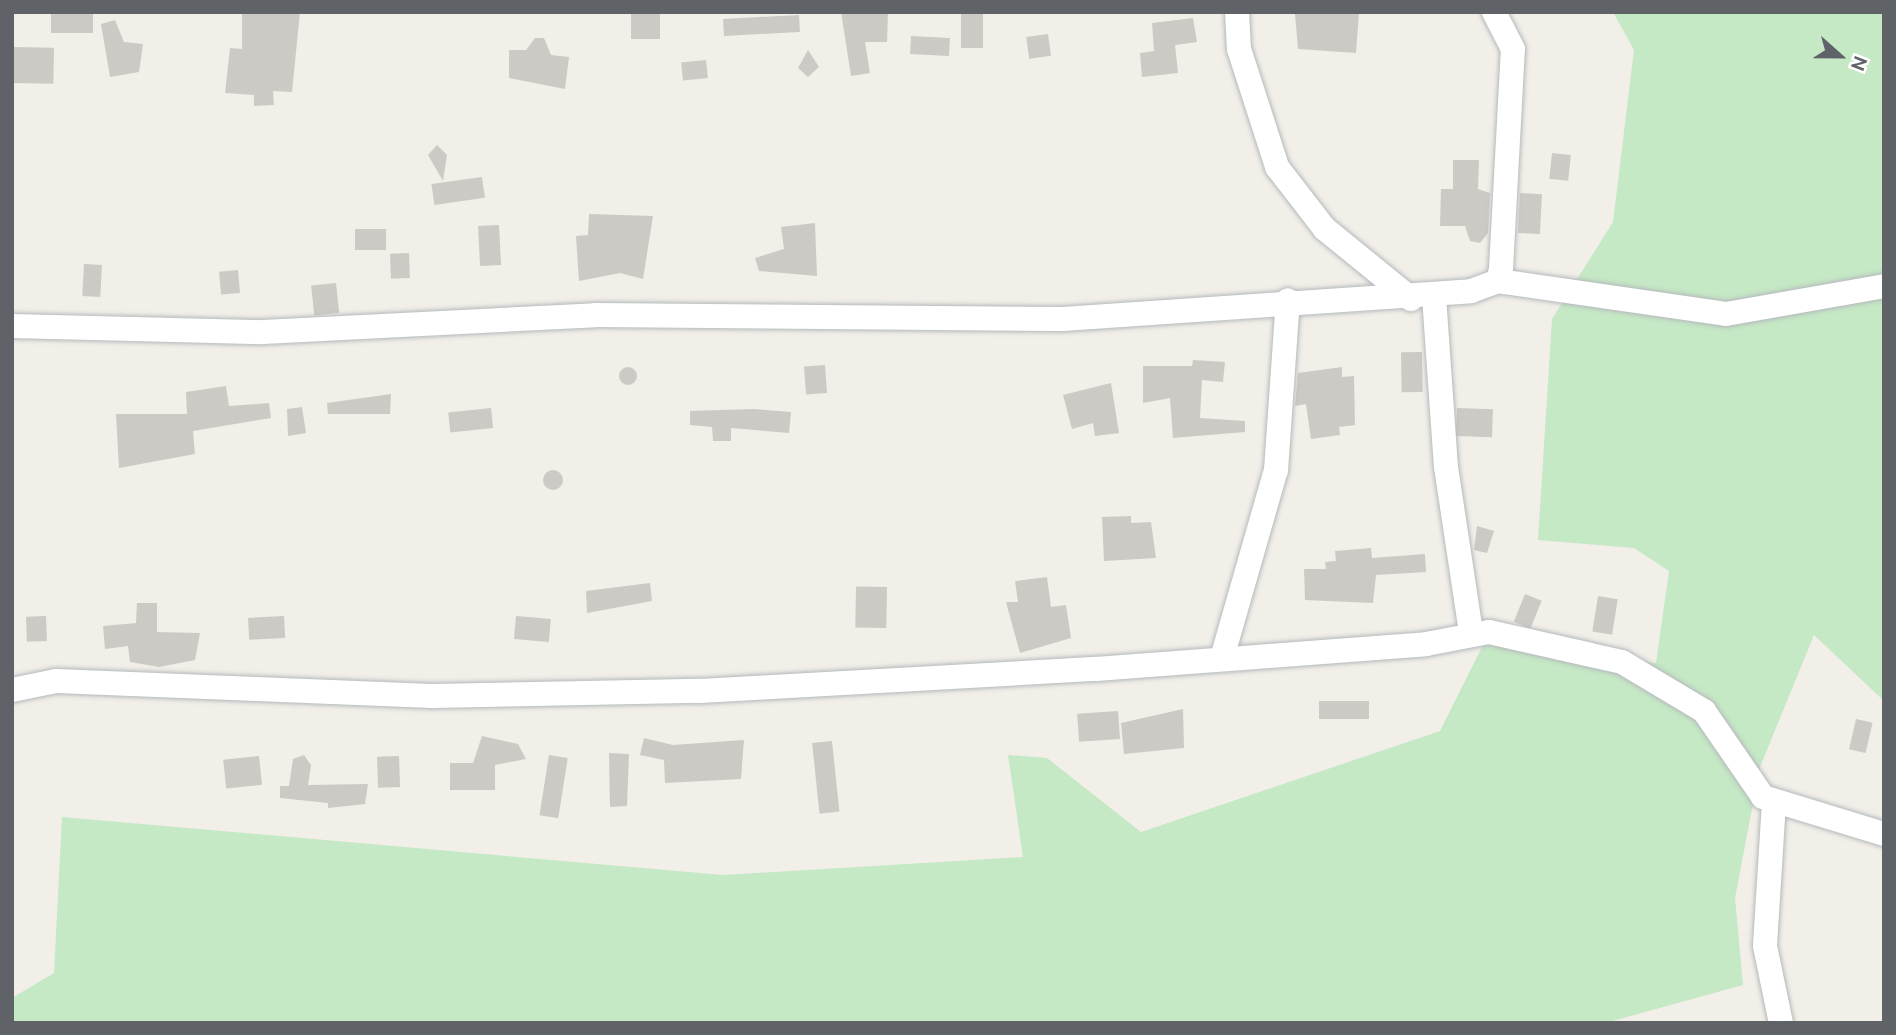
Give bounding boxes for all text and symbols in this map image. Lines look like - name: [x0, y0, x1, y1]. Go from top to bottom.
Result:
- north arrow: [1805, 21, 1875, 91]
- text: N: [1847, 53, 1872, 74]

